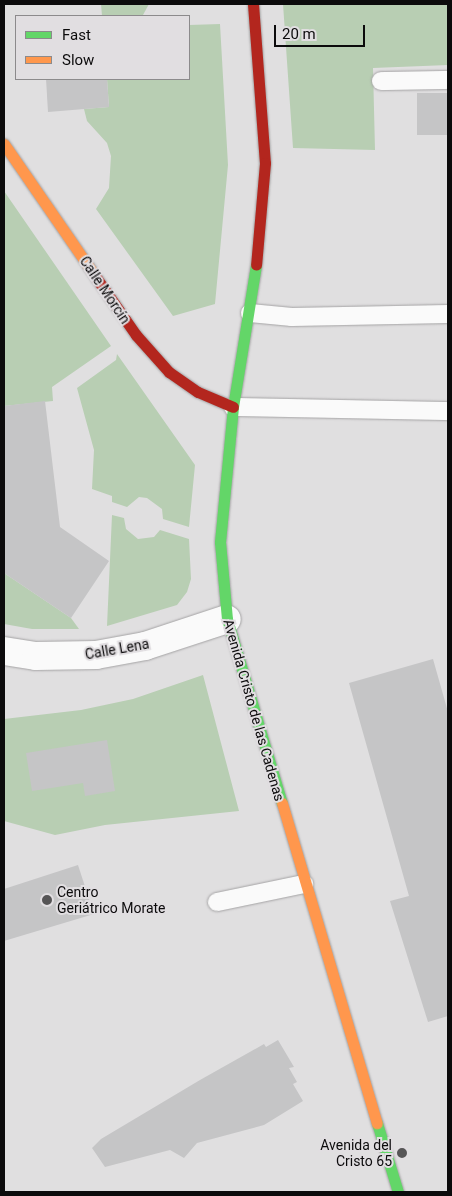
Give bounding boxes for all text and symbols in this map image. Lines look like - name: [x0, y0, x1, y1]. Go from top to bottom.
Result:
- legend: [15, 15, 190, 80]
- scale bar: [277, 15, 368, 47]
- text: 20 m: [282, 25, 316, 43]
- text: Fast: [62, 26, 91, 44]
- text: Slow: [62, 51, 94, 69]
- street label: Calle Morcín: [76, 253, 134, 327]
- street label: Avenida Cristo de las Cadenas: [220, 617, 288, 803]
- street label: Calle Lena: [84, 635, 150, 663]
- place label: Centro Geriátrico Morate: [57, 884, 166, 916]
- marker: Centro Geriátrico Morate: [41, 894, 53, 906]
- place label: Avenida del Cristo 65: [320, 1137, 392, 1170]
- marker: Avenida del Cristo 65: [396, 1147, 408, 1159]

